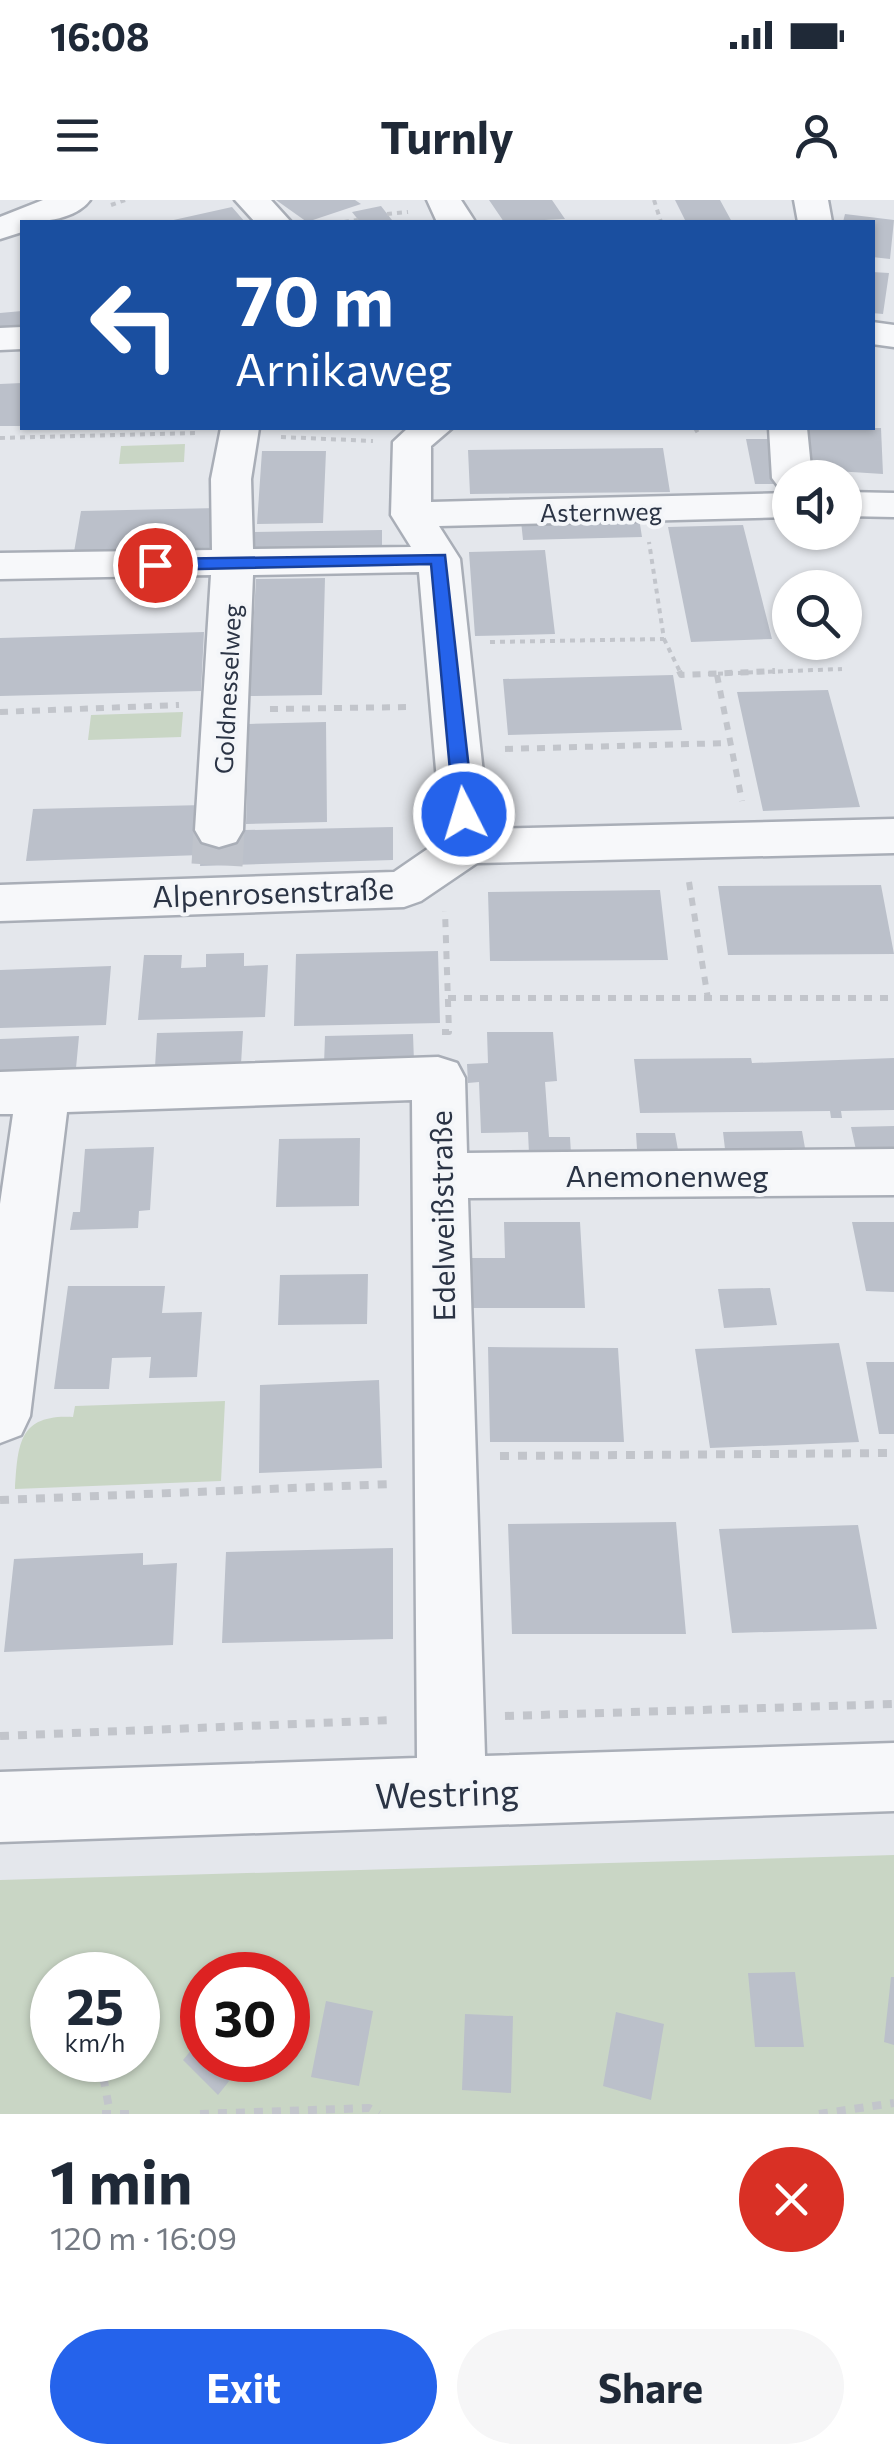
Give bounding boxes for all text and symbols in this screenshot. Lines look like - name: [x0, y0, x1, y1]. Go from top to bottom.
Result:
- text: 16:08: [50, 12, 149, 59]
- icon: menu: [50, 108, 105, 163]
- text: Turnly: [380, 108, 514, 163]
- icon: person: [789, 108, 844, 163]
- text: 70 m: [235, 255, 394, 340]
- icon: left: [70, 260, 200, 390]
- text: Arnikaweg: [235, 340, 452, 395]
- map controls: [772, 460, 862, 660]
- button: sound: [772, 460, 862, 550]
- street label: Asternweg: [540, 495, 663, 527]
- pin: [113, 523, 198, 608]
- icon: arrive: [128, 538, 183, 593]
- button: search: [772, 570, 862, 660]
- street label: Goldnesselweg: [208, 603, 246, 775]
- position arrow: [412, 762, 516, 866]
- street label: Alpenrosenstraße: [151, 868, 395, 914]
- street label: Edelweißstraße: [421, 1110, 461, 1322]
- street label: Anemonenweg: [565, 1156, 769, 1193]
- street label: Westring: [374, 1768, 520, 1816]
- speed limit sign: 30: [180, 1952, 310, 2082]
- text: 25: [66, 1974, 124, 2035]
- text: km/h: [65, 2027, 125, 2057]
- text: 1 min: [50, 2143, 192, 2216]
- button: close: [739, 2147, 844, 2252]
- text: 120 m · 16:09: [50, 2217, 237, 2257]
- button: Exit: [50, 2329, 437, 2444]
- button: Share: [457, 2329, 844, 2444]

